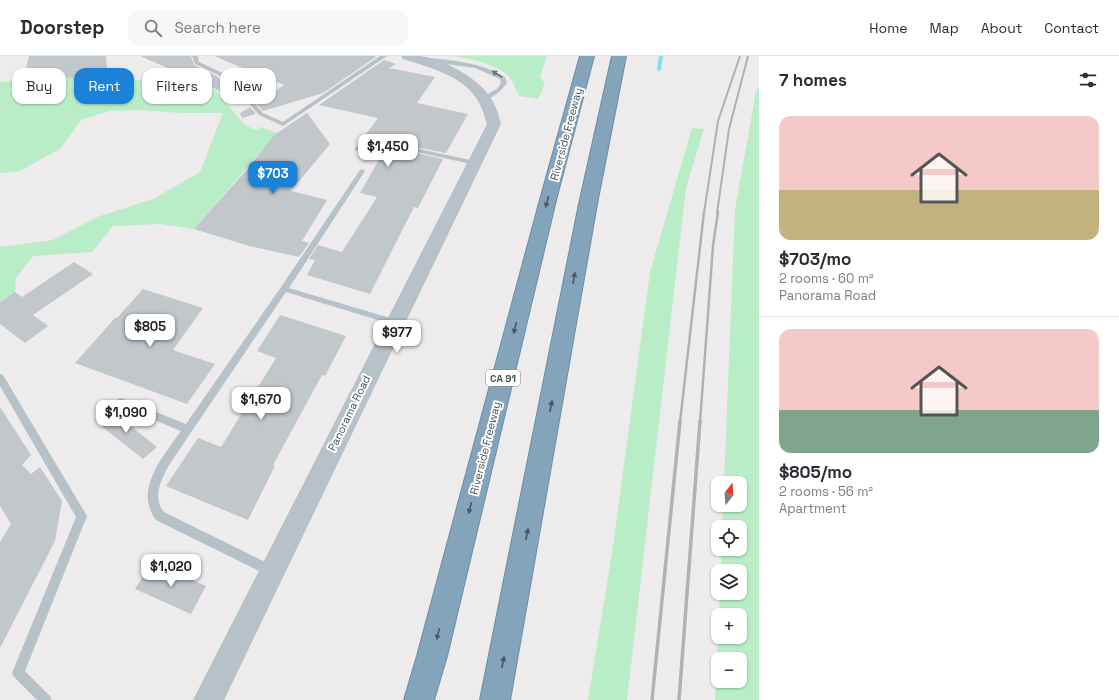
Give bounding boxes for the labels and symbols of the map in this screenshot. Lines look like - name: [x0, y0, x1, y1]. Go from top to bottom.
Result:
- one-way arrow: [492, 70, 502, 78]
- street label: Riverside Freeway: [547, 86, 585, 182]
- pin: $1,450: [355, 134, 421, 168]
- pin: $703: [249, 161, 297, 195]
- one-way arrow: [544, 196, 550, 208]
- one-way arrow: [572, 272, 578, 285]
- pin: $805: [126, 314, 174, 348]
- pin: $977: [373, 320, 421, 354]
- one-way arrow: [512, 321, 518, 334]
- road number: CA 91: [486, 370, 520, 386]
- street label: Panorama Road: [325, 373, 373, 453]
- pin: $1,670: [228, 387, 294, 421]
- pin: $1,090: [93, 400, 159, 434]
- street label: Riverside Freeway: [467, 400, 503, 496]
- one-way arrow: [548, 400, 554, 412]
- north arrow: [711, 476, 747, 512]
- one-way arrow: [466, 502, 472, 514]
- one-way arrow: [524, 528, 530, 540]
- pin: $1,020: [138, 554, 204, 588]
- one-way arrow: [435, 628, 441, 640]
- one-way arrow: [500, 656, 506, 668]

